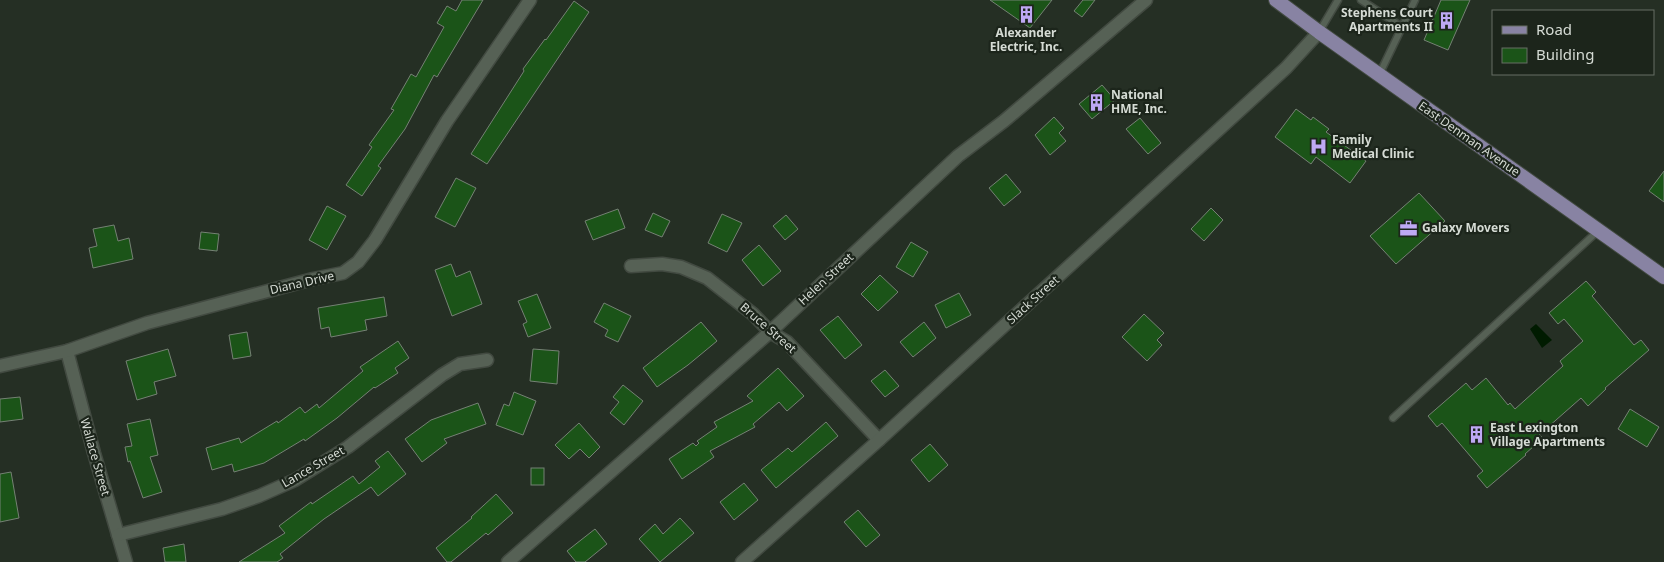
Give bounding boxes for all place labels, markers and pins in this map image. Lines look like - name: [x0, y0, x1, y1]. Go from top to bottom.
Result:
- building icon: Alexander Electric, Inc.: [1016, 4, 1036, 24]
- place label: Stephens Court Apartments II: [1341, 4, 1433, 35]
- building icon: Stephens Court Apartments II: [1437, 10, 1457, 30]
- place label: Alexander Electric, Inc.: [990, 24, 1062, 55]
- place label: National HME, Inc.: [1111, 86, 1167, 117]
- building icon: National HME, Inc.: [1087, 92, 1107, 112]
- place label: Family Medical Clinic: [1332, 131, 1414, 162]
- hospital icon: Family Medical Clinic: [1308, 137, 1328, 157]
- office icon: Galaxy Movers: [1398, 218, 1418, 238]
- place label: Galaxy Movers: [1422, 219, 1510, 236]
- place label: East Lexington Village Apartments: [1490, 419, 1605, 450]
- building icon: East Lexington Village Apartments: [1466, 425, 1486, 445]

